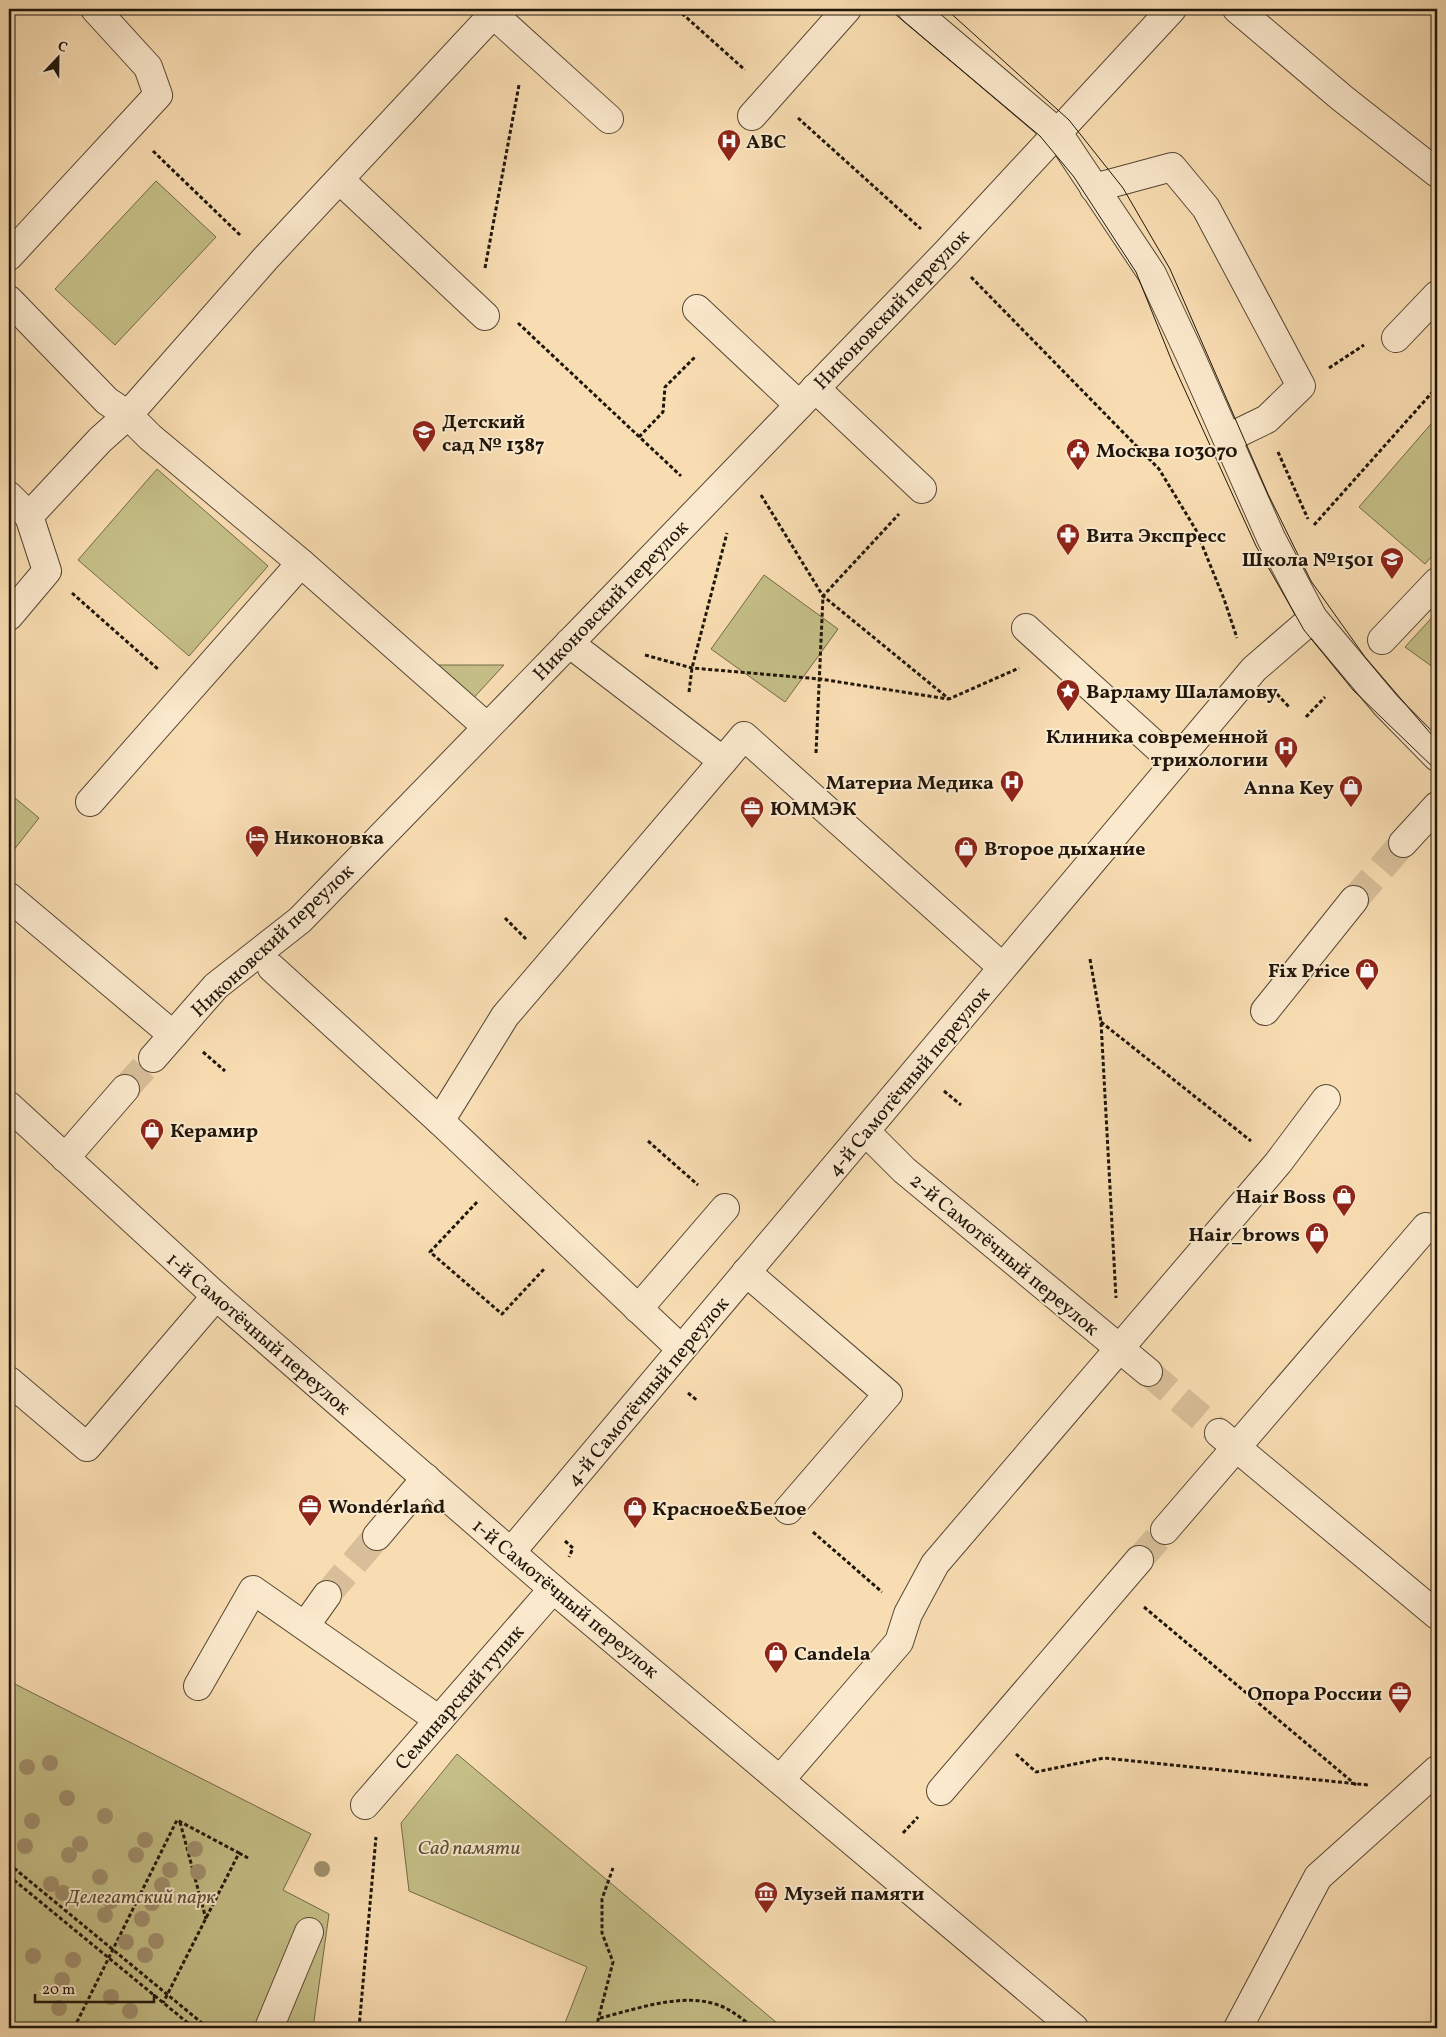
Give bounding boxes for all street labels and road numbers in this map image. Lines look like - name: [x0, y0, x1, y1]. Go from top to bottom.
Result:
- street label: Никоновский переулок: [808, 224, 977, 397]
- street label: Никоновский переулок: [527, 515, 696, 688]
- street label: Никоновский переулок: [186, 858, 361, 1024]
- street label: 4-й Самотёчный переулок: [822, 981, 998, 1183]
- street label: 2-й Самотёчный переулок: [903, 1168, 1105, 1343]
- street label: 1-й Самотёчный переулок: [159, 1247, 356, 1423]
- street label: 4-й Самотёчный переулок: [561, 1291, 737, 1493]
- street label: 1-й Самотёчный переулок: [465, 1513, 664, 1686]
- street label: Семинарский тупик: [390, 1619, 532, 1777]

